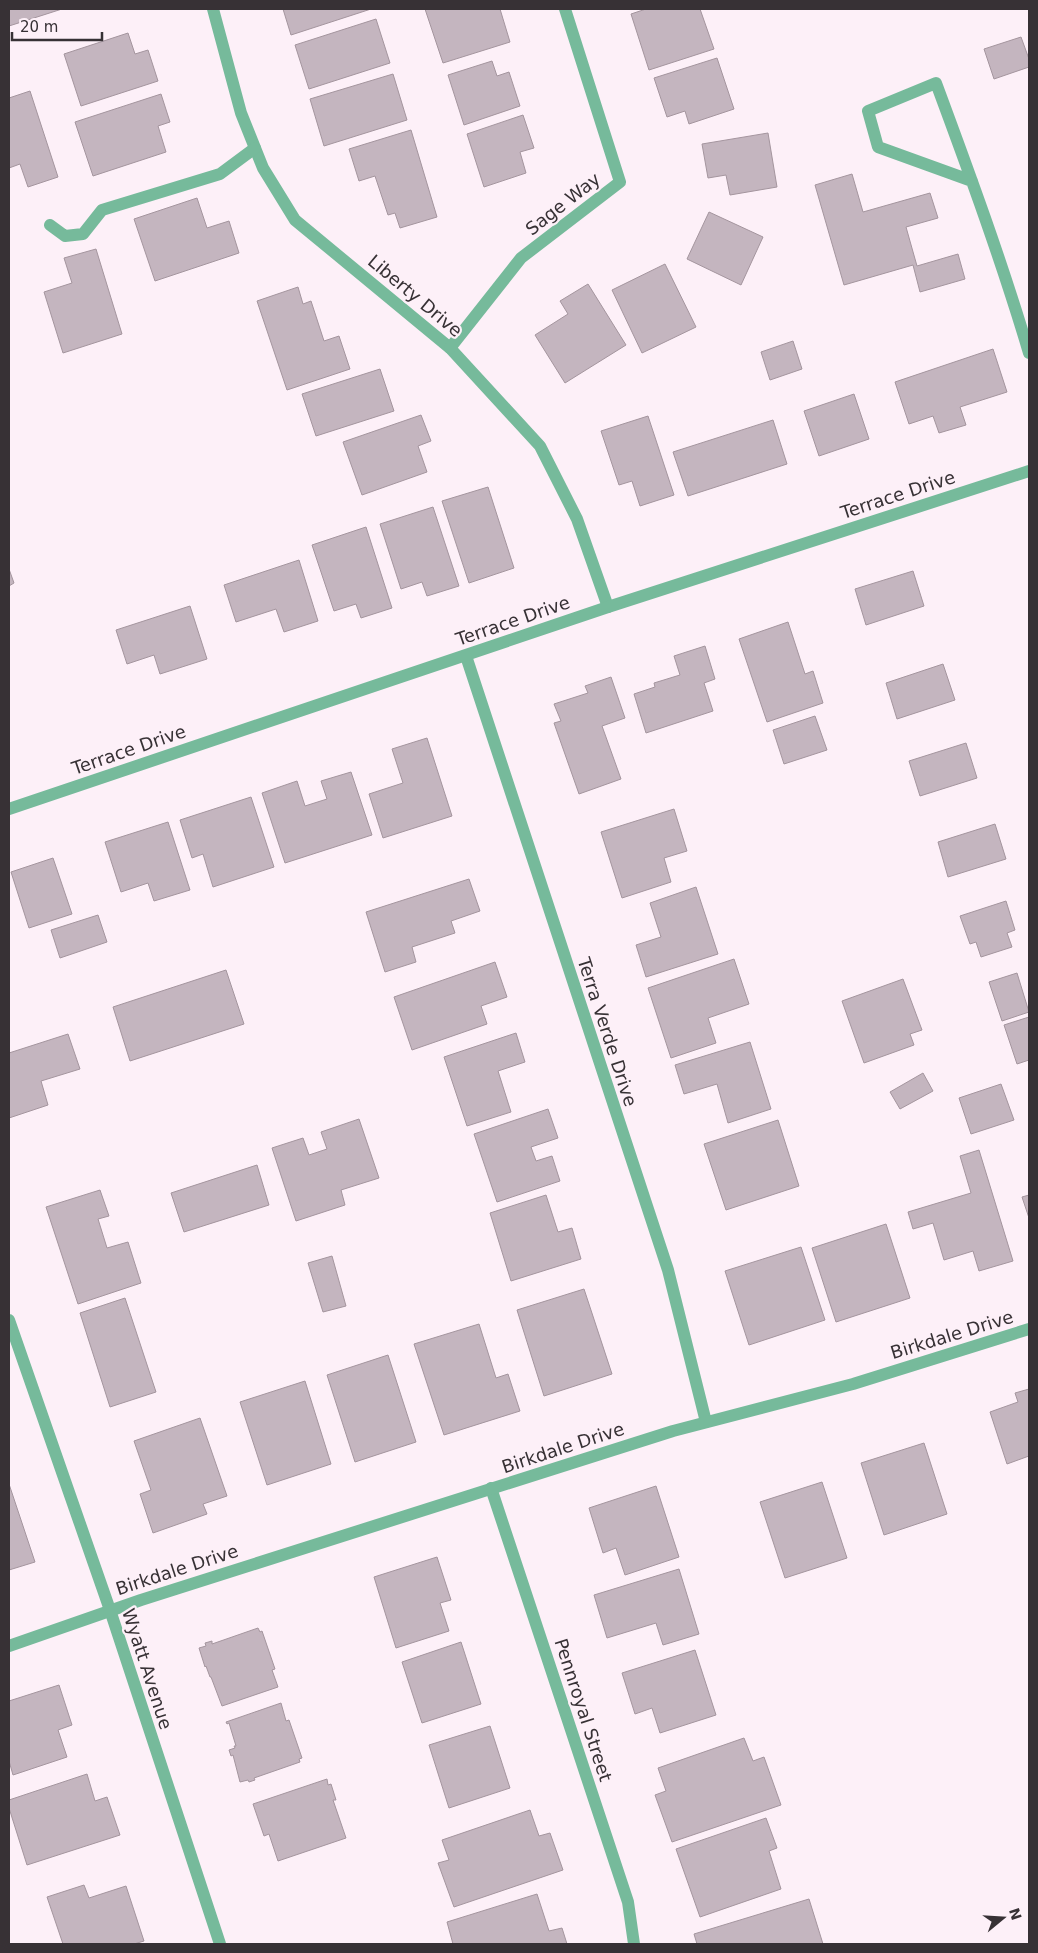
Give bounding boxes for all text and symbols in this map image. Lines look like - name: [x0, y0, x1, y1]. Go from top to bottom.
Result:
- scale bar: [12, 10, 102, 42]
- text: 20 m: [20, 18, 58, 36]
- street label: Sage Way: [521, 168, 604, 239]
- street label: Liberty Drive: [364, 250, 467, 341]
- street label: Terrace Drive: [837, 466, 958, 523]
- street label: Terrace Drive: [452, 591, 573, 650]
- street label: Terrace Drive: [68, 720, 189, 779]
- street label: Terra Verde Drive: [573, 954, 641, 1109]
- street label: Birkdale Drive: [888, 1306, 1016, 1363]
- street label: Birkdale Drive: [499, 1418, 627, 1477]
- street label: Birkdale Drive: [113, 1540, 241, 1599]
- street label: Wyatt Avenue: [118, 1606, 177, 1732]
- street label: Pennroyal Street: [550, 1636, 617, 1784]
- north arrow: [978, 1893, 1028, 1943]
- text: N: [1006, 1906, 1025, 1922]

